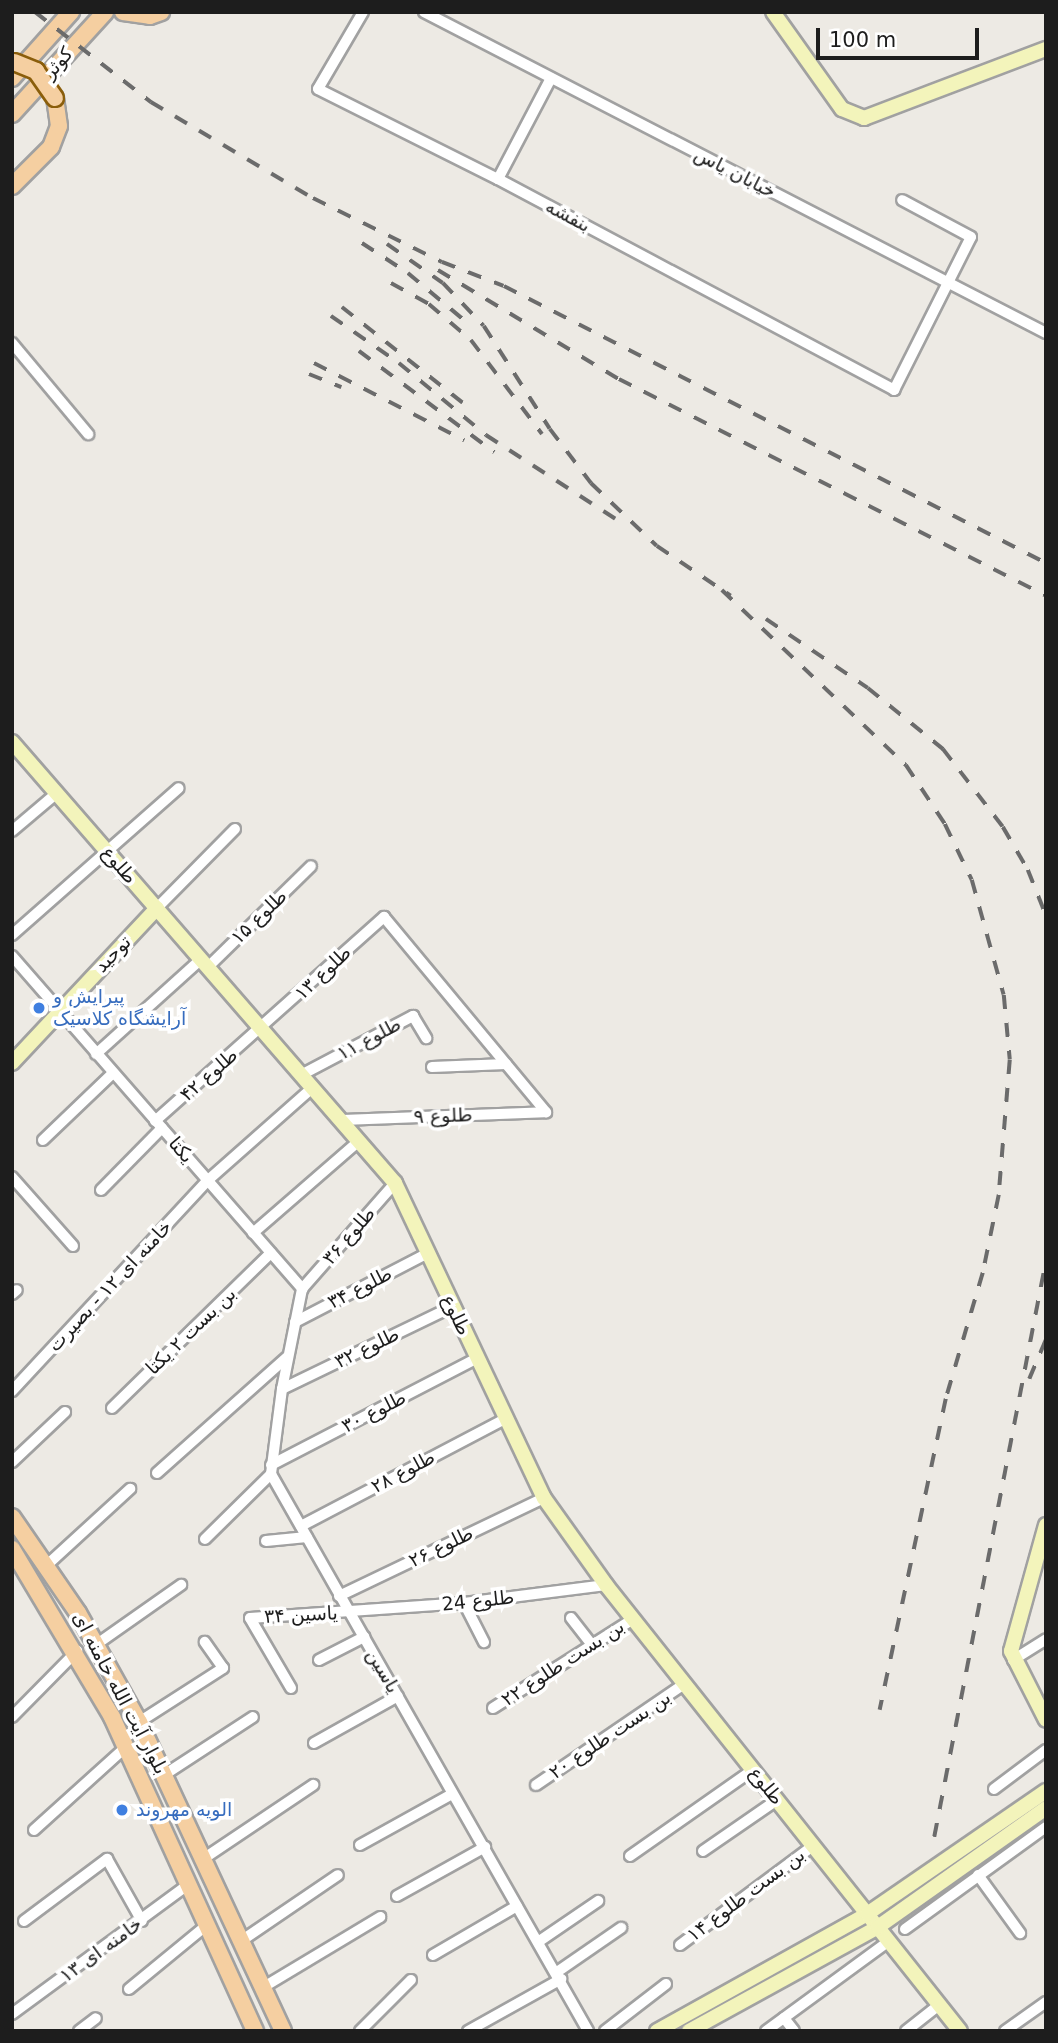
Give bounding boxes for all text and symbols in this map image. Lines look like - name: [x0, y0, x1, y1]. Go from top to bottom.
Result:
- scale bar: [820, 14, 983, 58]
- text: 100 m: [829, 28, 896, 52]
- street label: کوثر: [38, 43, 78, 83]
- street label: خیابان یاس: [690, 143, 780, 203]
- street label: بنفشه: [542, 195, 594, 237]
- street label: طلوع: [96, 841, 142, 889]
- street label: طلوع ۱۵: [226, 885, 292, 949]
- street label: توحید: [90, 931, 136, 977]
- street label: طلوع ۱۳: [290, 941, 356, 1005]
- place label: پیرایش و آرایشگاه کلاسیک: [53, 986, 186, 1030]
- marker: پیرایش و آرایشگاه کلاسیک: [31, 1000, 47, 1016]
- street label: طلوع ۱۱: [333, 1013, 405, 1065]
- street label: طلوع ۴۲: [175, 1044, 243, 1106]
- street label: طلوع ۹: [413, 1104, 473, 1128]
- street label: یکتا: [163, 1132, 199, 1168]
- street label: طلوع ۳۶: [318, 1202, 380, 1270]
- street label: خامنه ای ۱۲ - بصیرت: [43, 1216, 177, 1356]
- street label: طلوع ۳۴: [324, 1262, 396, 1314]
- street label: بن بست ۲ یکتا: [141, 1282, 241, 1380]
- street label: طلوع: [436, 1291, 476, 1339]
- street label: طلوع ۳۲: [331, 1323, 403, 1373]
- street label: طلوع ۳۰: [338, 1386, 410, 1438]
- street label: طلوع ۲۸: [367, 1446, 439, 1498]
- street label: طلوع ۲۶: [405, 1522, 477, 1572]
- street label: طلوع 24: [441, 1586, 515, 1616]
- street label: یاسین ۳۴: [264, 1602, 338, 1628]
- street label: بلوار آیت الله خامنه ای: [68, 1608, 172, 1778]
- street label: بن بست طلوع ۲۲: [497, 1615, 629, 1711]
- street label: یاسین: [361, 1645, 405, 1697]
- street label: بن بست طلوع ۲۰: [545, 1686, 675, 1784]
- street label: طلوع: [744, 1762, 788, 1810]
- place label: الویه مهروند: [136, 1799, 232, 1821]
- marker: الویه مهروند: [114, 1802, 130, 1818]
- street label: بن بست طلوع ۱۴: [683, 1843, 809, 1947]
- street label: خامنه ای ۱۳: [55, 1912, 147, 1988]

